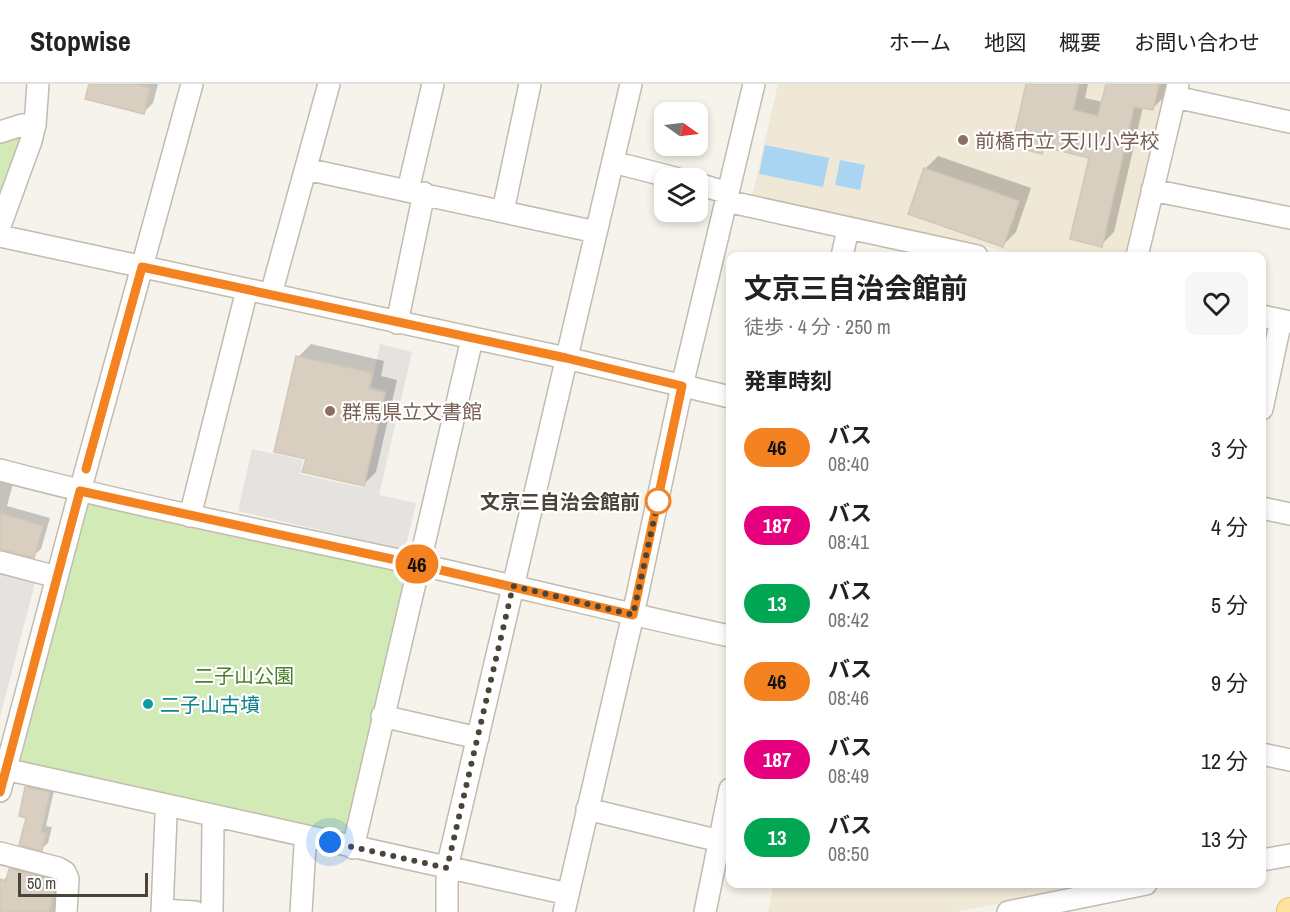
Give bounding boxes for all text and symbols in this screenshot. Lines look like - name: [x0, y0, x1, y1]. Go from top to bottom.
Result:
- text: Stopwise: [30, 22, 131, 60]
- text: ホーム: [889, 28, 951, 57]
- text: 地図: [984, 28, 1026, 57]
- text: 概要: [1059, 28, 1101, 57]
- text: お問い合わせ: [1134, 28, 1260, 57]
- north arrow: [654, 102, 708, 156]
- map controls: [654, 102, 708, 222]
- place label: 前橋市立 天川小学校: [975, 127, 1160, 154]
- marker: 前橋市立 天川小学校: [956, 133, 970, 147]
- button: layers: [654, 168, 708, 222]
- text: 文京三自治会館前: [744, 269, 968, 307]
- button: heart: [1185, 272, 1248, 335]
- text: 徒歩 · 4 分 · 250 m: [744, 313, 891, 340]
- text: 発車時刻: [744, 366, 832, 396]
- place label: 群馬県立文書館: [342, 398, 482, 425]
- marker: 群馬県立文書館: [323, 404, 337, 418]
- text: バス: [828, 420, 872, 450]
- text: 46: [767, 433, 787, 462]
- text: 3 分: [1211, 434, 1248, 464]
- text: 08:40: [828, 450, 869, 477]
- place label: 文京三自治会館前: [480, 488, 640, 515]
- marker: 文京三自治会館前: [645, 488, 671, 514]
- text: バス: [828, 498, 872, 528]
- text: 187: [763, 511, 791, 540]
- text: 4 分: [1211, 512, 1248, 542]
- text: 08:41: [828, 528, 869, 555]
- line badge: 46: [390, 544, 444, 584]
- text: 46: [407, 550, 427, 579]
- text: バス: [828, 576, 872, 606]
- text: 13: [767, 589, 787, 618]
- text: 5 分: [1211, 590, 1248, 620]
- text: 08:42: [828, 606, 869, 633]
- text: バス: [828, 654, 872, 684]
- park label: 二子山公園: [194, 662, 294, 689]
- text: 46: [767, 667, 787, 696]
- text: 9 分: [1211, 668, 1248, 698]
- text: 08:46: [828, 684, 869, 711]
- place label: 二子山古墳: [160, 691, 260, 718]
- marker: 二子山古墳: [141, 697, 155, 711]
- text: バス: [828, 732, 872, 762]
- text: 187: [763, 745, 791, 774]
- text: 12 分: [1201, 746, 1248, 776]
- text: 08:49: [828, 762, 869, 789]
- text: バス: [828, 810, 872, 840]
- text: 13: [767, 823, 787, 852]
- text: 13 分: [1201, 824, 1248, 854]
- your location: [315, 827, 345, 857]
- text: 08:50: [828, 840, 869, 867]
- scale bar: [18, 870, 148, 898]
- text: 50 m: [27, 872, 56, 894]

